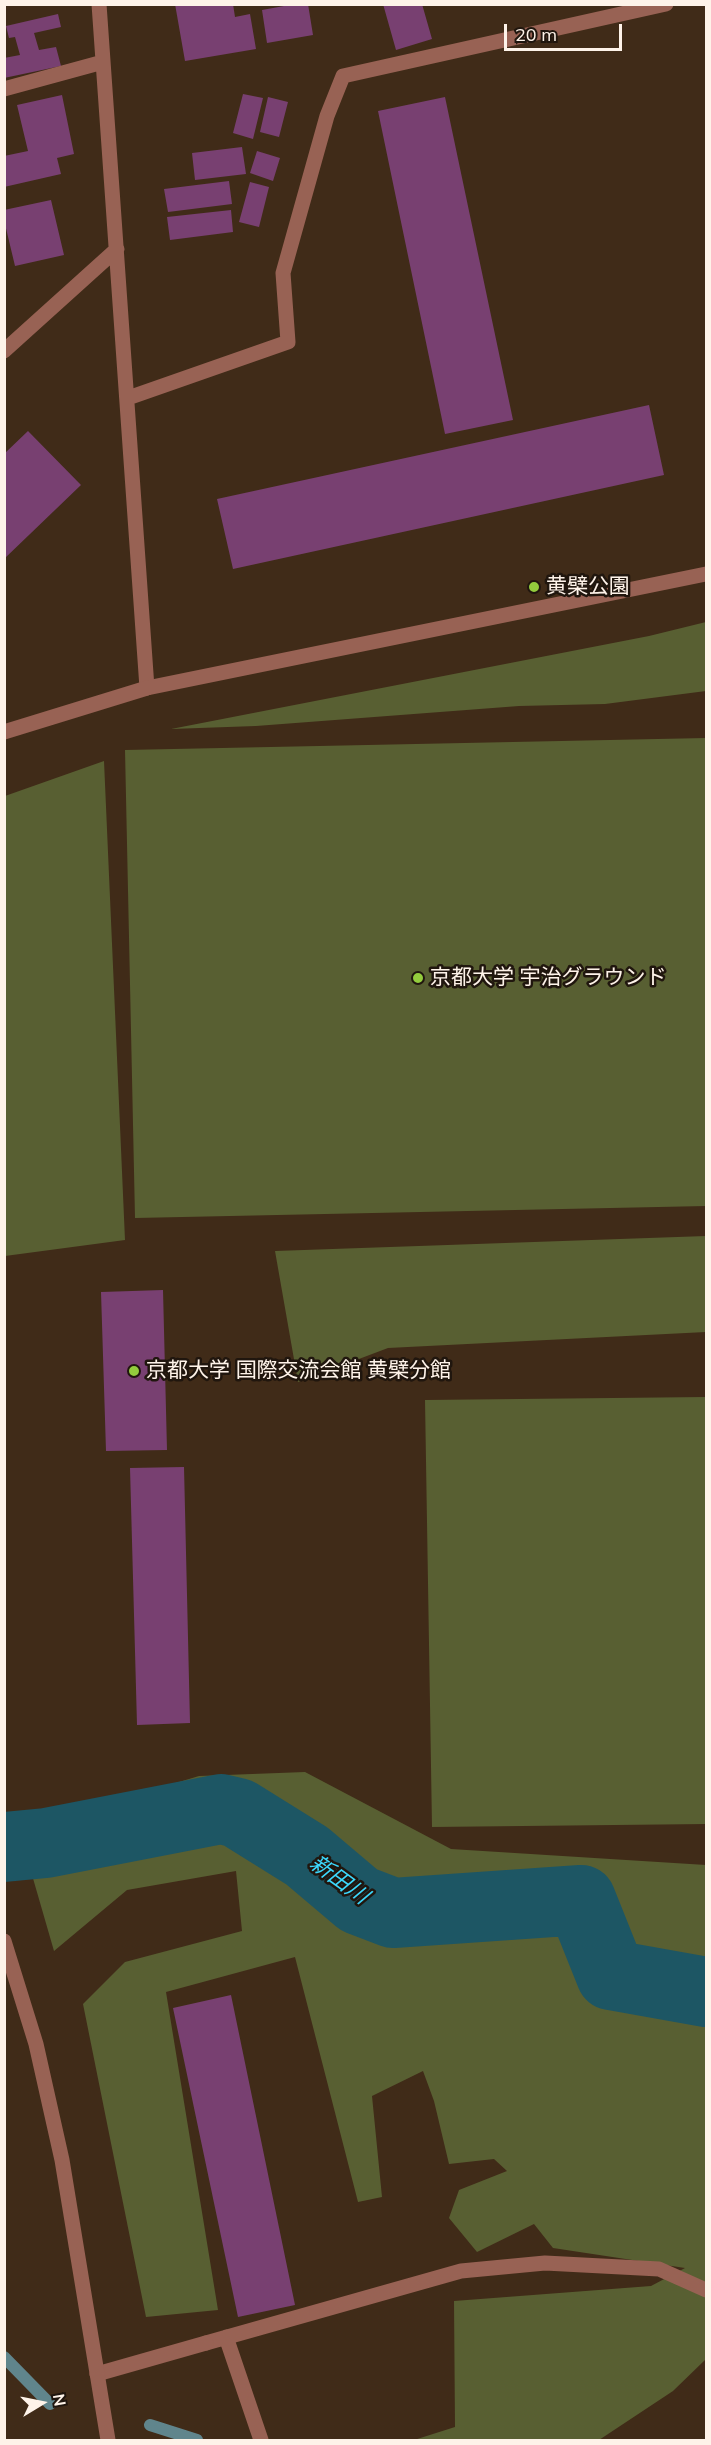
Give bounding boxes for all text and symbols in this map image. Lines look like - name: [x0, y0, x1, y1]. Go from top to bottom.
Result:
- scale bar: [507, 12, 626, 50]
- text: 20 m: [515, 23, 557, 46]
- place label: 黄檗公園: [546, 574, 630, 600]
- marker: 黄檗公園: [527, 580, 541, 594]
- place label: 京都大学 宇治グラウンド: [430, 965, 666, 991]
- marker: 京都大学 宇治グラウンド: [411, 971, 425, 985]
- place label: 京都大学 国際交流会館 黄檗分館: [146, 1358, 451, 1384]
- marker: 京都大学 国際交流会館 黄檗分館: [127, 1364, 141, 1378]
- water label: 新田川: [305, 1850, 373, 1910]
- north arrow: [12, 2373, 72, 2433]
- text: N: [49, 2392, 71, 2408]

